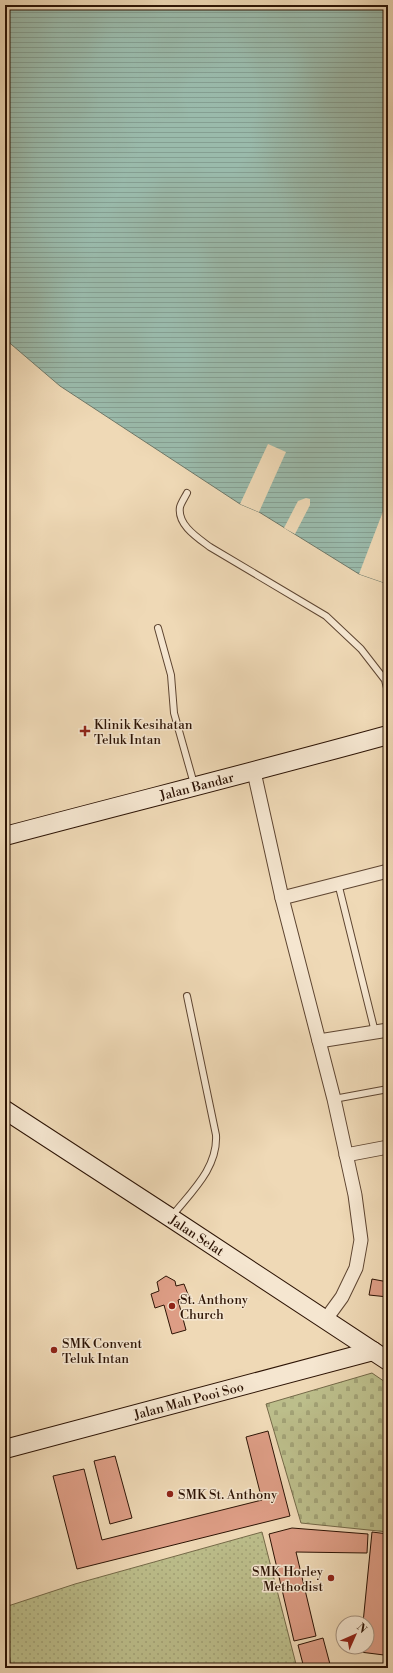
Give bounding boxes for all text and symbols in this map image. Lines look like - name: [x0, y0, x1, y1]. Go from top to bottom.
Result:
- place label: Klinik Kesihatan Teluk Intan: [94, 717, 193, 748]
- marker: Klinik Kesihatan Teluk Intan: [79, 725, 91, 737]
- street label: Jalan Bandar: [157, 769, 236, 804]
- street label: Jalan Selat: [165, 1212, 227, 1260]
- place label: St. Anthony Church: [180, 1292, 249, 1323]
- marker: St. Anthony Church: [167, 1301, 177, 1311]
- place label: SMK Convent Teluk Intan: [62, 1336, 143, 1367]
- marker: SMK Convent Teluk Intan: [49, 1345, 59, 1355]
- street label: Jalan Mah Pooi Soo: [131, 1379, 246, 1424]
- place label: SMK St. Anthony: [178, 1487, 278, 1503]
- marker: SMK St. Anthony: [165, 1489, 175, 1499]
- place label: SMK Horley Methodist: [252, 1564, 324, 1595]
- marker: SMK Horley Methodist: [326, 1573, 336, 1583]
- north arrow: [335, 1615, 375, 1655]
- text: N: [353, 1621, 370, 1637]

